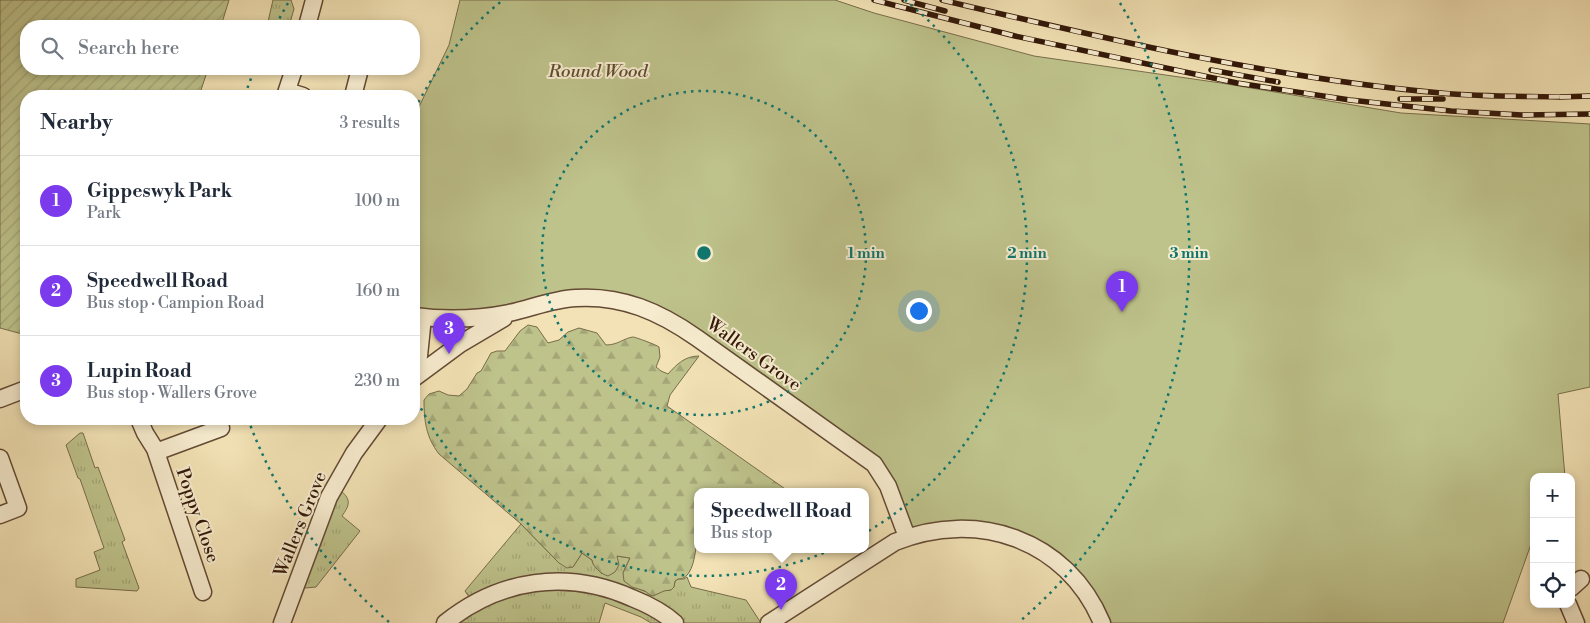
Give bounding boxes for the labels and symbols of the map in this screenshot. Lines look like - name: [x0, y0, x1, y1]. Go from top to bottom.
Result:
- park label: Round Wood: [547, 60, 649, 83]
- centre of rings: [695, 244, 713, 262]
- text: 1 min: [847, 244, 885, 263]
- text: 2 min: [1007, 244, 1047, 263]
- text: 3 min: [1169, 244, 1209, 263]
- pin: 1: [1106, 271, 1138, 312]
- your location: [906, 298, 932, 324]
- street label: Wallers Grove: [701, 312, 806, 397]
- pin: 3: [433, 313, 465, 354]
- street label: Poppy Close: [171, 465, 225, 566]
- street label: Wallers Grove: [268, 468, 332, 581]
- pin: 2: [765, 569, 797, 610]

